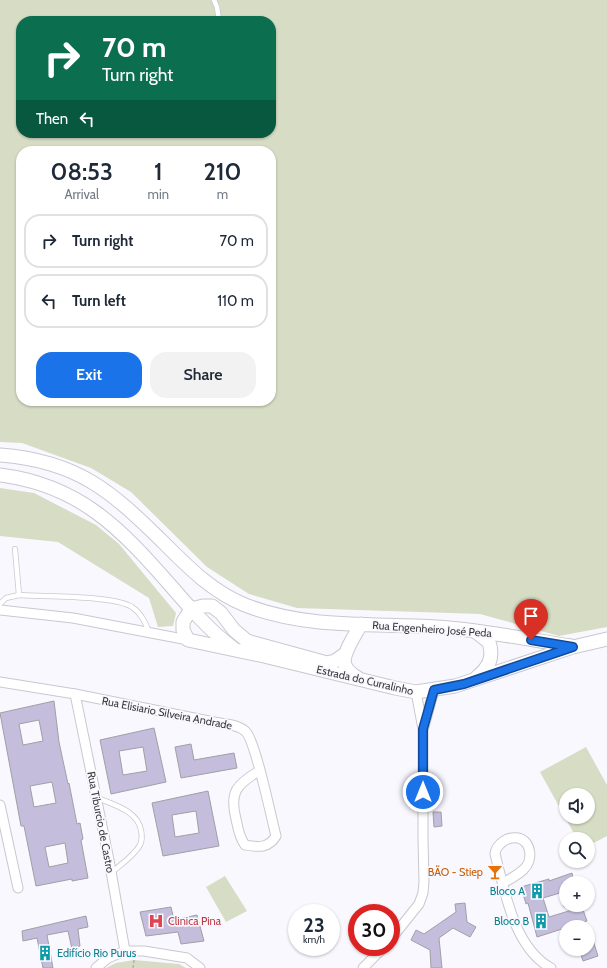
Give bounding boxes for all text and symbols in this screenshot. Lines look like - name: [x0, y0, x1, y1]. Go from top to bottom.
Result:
- text: 70 m: [102, 30, 166, 64]
- icon: right: [36, 32, 88, 84]
- text: Turn right: [102, 64, 173, 86]
- icon: left: [76, 108, 98, 130]
- text: Then: [36, 110, 68, 128]
- text: 08:53: [51, 157, 113, 186]
- text: 1: [154, 157, 162, 186]
- text: 210: [203, 157, 241, 186]
- text: Arrival: [64, 186, 99, 202]
- text: min: [148, 186, 169, 202]
- text: m: [217, 186, 228, 202]
- icon: right: [38, 230, 60, 252]
- text: Turn right: [72, 232, 133, 250]
- text: 70 m: [220, 232, 254, 250]
- icon: left: [38, 290, 60, 312]
- text: Turn left: [72, 292, 126, 310]
- text: 110 m: [217, 292, 254, 310]
- button: Exit: [36, 352, 142, 398]
- button: Share: [150, 352, 256, 398]
- pin: [514, 599, 548, 640]
- icon: arrive: [520, 605, 542, 627]
- street label: Rua Engenheiro José Peda: [372, 618, 493, 640]
- street label: Estrada do Curralinho: [315, 662, 415, 698]
- street label: Rua Elisiario Silveira Andrade: [101, 693, 234, 733]
- street label: Rua Tiburcio de Castro: [84, 770, 118, 874]
- position arrow: [402, 771, 444, 813]
- map controls: [559, 788, 595, 956]
- button: sound: [559, 788, 595, 824]
- button: search: [559, 832, 595, 868]
- bar icon: BÃO - Stiep: [486, 863, 504, 881]
- place label: BÃO - Stiep: [428, 865, 483, 879]
- button: +: [559, 876, 595, 912]
- building icon: Bloco A: [528, 882, 546, 900]
- place label: Bloco A: [490, 884, 525, 898]
- speed limit sign: 30: [348, 904, 400, 956]
- hospital icon: Clinica Pina: [147, 912, 165, 930]
- building icon: Bloco B: [532, 912, 550, 930]
- text: 23: [303, 913, 325, 937]
- place label: Clinica Pina: [168, 914, 222, 928]
- place label: Bloco B: [494, 914, 529, 928]
- button: −: [559, 920, 595, 956]
- text: km/h: [303, 933, 325, 946]
- building icon: Edifício Rio Purus: [36, 944, 54, 962]
- place label: Edifício Rio Purus: [57, 946, 137, 960]

